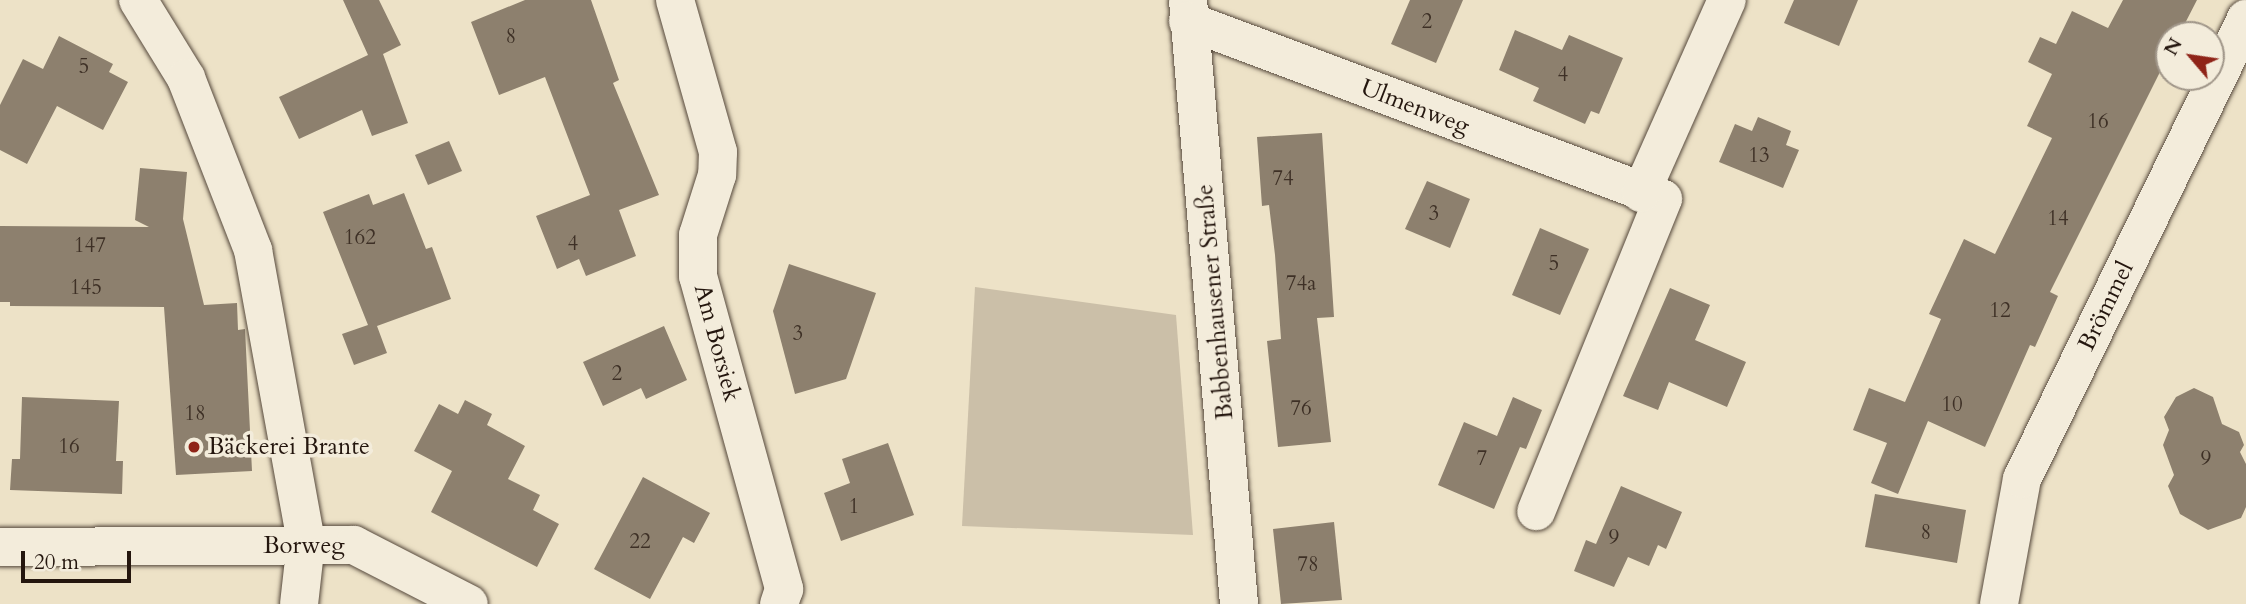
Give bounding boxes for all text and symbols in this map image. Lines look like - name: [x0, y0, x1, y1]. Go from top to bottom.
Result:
- house number: 2: [1422, 9, 1432, 35]
- north arrow: [2155, 21, 2225, 91]
- house number: 8: [506, 24, 516, 50]
- text: N: [2158, 33, 2189, 60]
- house number: 5: [79, 54, 89, 80]
- house number: 4: [1558, 62, 1568, 88]
- street label: Ulmenweg: [1357, 73, 1473, 141]
- house number: 16: [2087, 109, 2109, 135]
- house number: 13: [1748, 143, 1770, 169]
- house number: 74: [1272, 166, 1294, 192]
- street label: Babbenhausener Straße: [1190, 183, 1240, 421]
- house number: 3: [1429, 201, 1439, 227]
- house number: 14: [2047, 206, 2069, 232]
- house number: 162: [344, 225, 376, 251]
- house number: 4: [568, 231, 578, 257]
- house number: 147: [74, 233, 106, 259]
- house number: 5: [1549, 251, 1559, 277]
- street label: Brömmel: [2072, 257, 2140, 355]
- house number: 74a: [1286, 271, 1316, 297]
- house number: 145: [70, 275, 102, 301]
- street label: Am Borsiek: [688, 281, 746, 405]
- house number: 12: [1989, 298, 2011, 324]
- house number: 3: [793, 321, 803, 347]
- house number: 2: [612, 361, 622, 387]
- house number: 10: [1941, 392, 1963, 418]
- house number: 76: [1290, 396, 1312, 422]
- house number: 18: [184, 401, 206, 427]
- place label: Bäckerei Brante: [208, 433, 370, 461]
- house number: 16: [58, 434, 80, 460]
- marker: Bäckerei Brante: [186, 439, 202, 455]
- house number: 7: [1477, 446, 1487, 472]
- house number: 9: [2201, 446, 2211, 472]
- house number: 1: [849, 494, 859, 520]
- house number: 8: [1921, 520, 1931, 546]
- house number: 9: [1609, 525, 1619, 551]
- house number: 22: [629, 529, 651, 555]
- street label: Borweg: [263, 532, 345, 560]
- scale bar: [24, 538, 135, 582]
- text: 20 m: [34, 548, 79, 577]
- house number: 78: [1297, 552, 1319, 578]

